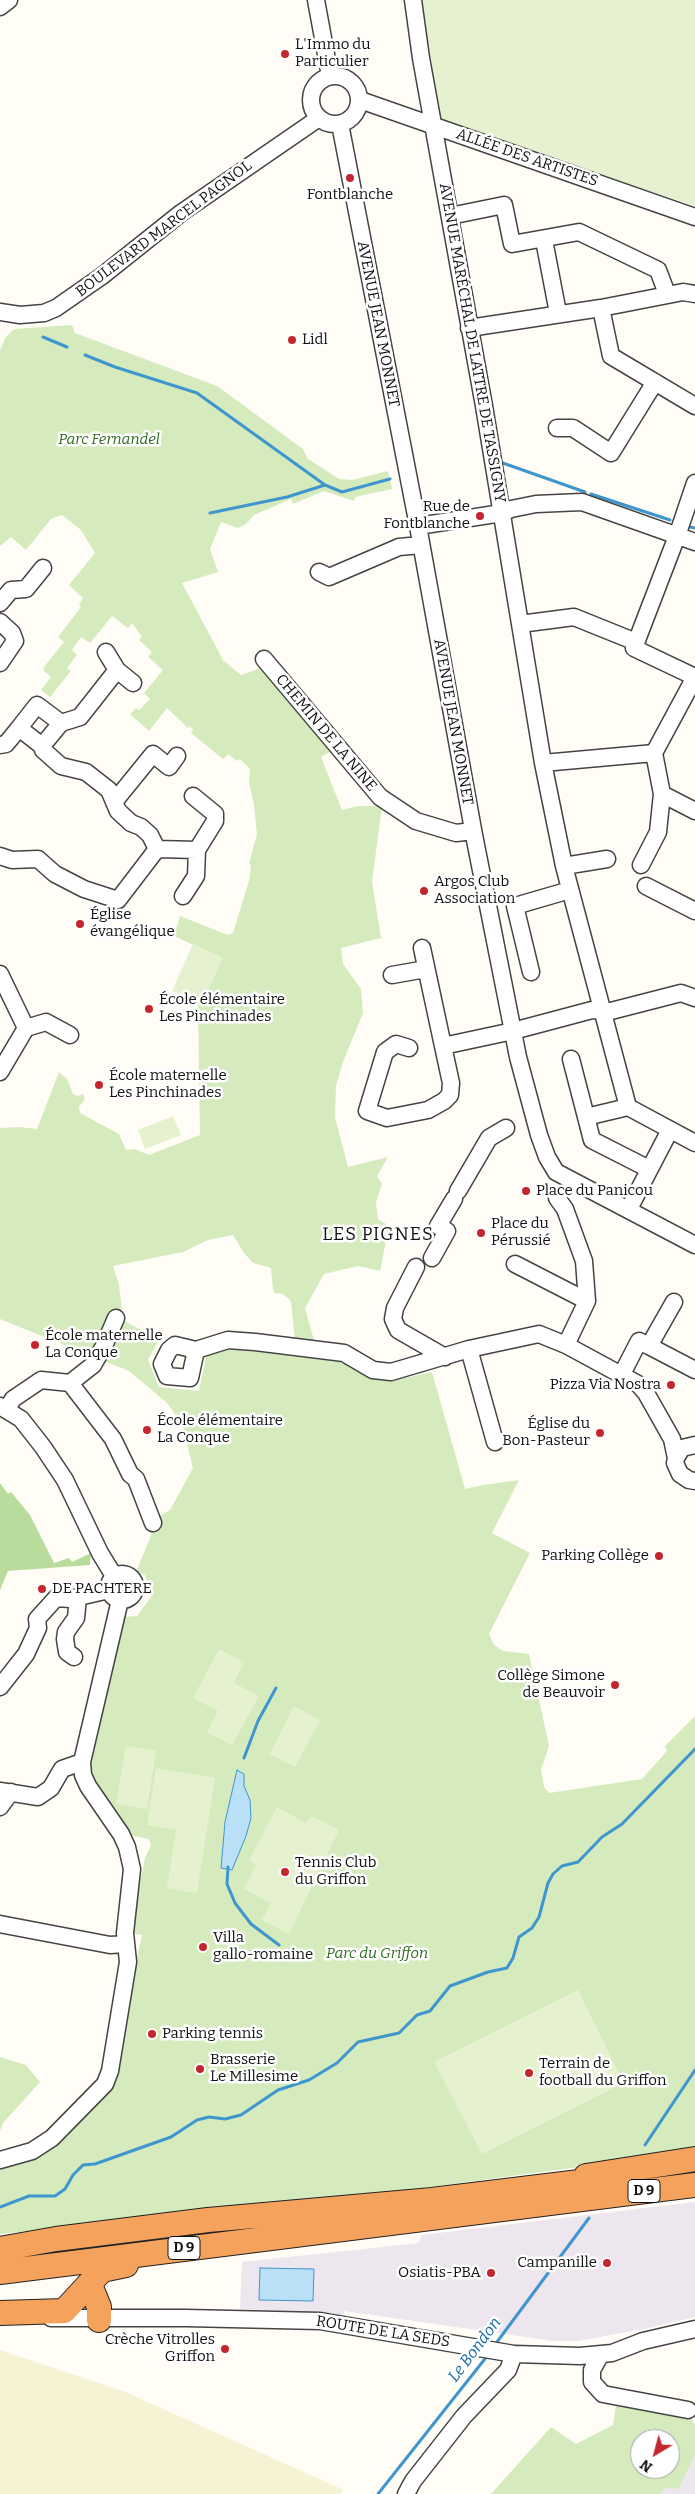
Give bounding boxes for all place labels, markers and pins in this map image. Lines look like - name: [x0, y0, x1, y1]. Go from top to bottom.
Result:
- place label: L'Immo du Particulier: [295, 36, 371, 71]
- marker: L'Immo du Particulier: [279, 48, 291, 60]
- marker: Fontblanche: [344, 172, 356, 184]
- place label: Fontblanche: [307, 186, 393, 204]
- place label: Lidl: [302, 331, 328, 349]
- marker: Lidl: [286, 334, 298, 346]
- place label: Rue de Fontblanche: [383, 498, 470, 533]
- marker: Rue de Fontblanche: [474, 510, 486, 522]
- place label: Argos Club Association: [434, 873, 515, 908]
- marker: Argos Club Association: [418, 885, 430, 897]
- place label: Église évangélique: [90, 906, 175, 941]
- marker: Église évangélique: [74, 918, 86, 930]
- place label: École élémentaire Les Pinchinades: [159, 991, 285, 1026]
- marker: École élémentaire Les Pinchinades: [143, 1003, 155, 1015]
- place label: École maternelle Les Pinchinades: [109, 1067, 227, 1102]
- marker: École maternelle Les Pinchinades: [93, 1079, 105, 1091]
- place label: Place du Panicou: [536, 1182, 653, 1200]
- marker: Place du Panicou: [520, 1185, 532, 1197]
- place label: Place du Pérussié: [491, 1215, 551, 1250]
- marker: Place du Pérussié: [475, 1227, 487, 1239]
- place label: École maternelle La Conque: [45, 1327, 163, 1362]
- marker: École maternelle La Conque: [29, 1339, 41, 1351]
- place label: Pizza Via Nostra: [550, 1376, 661, 1394]
- marker: Pizza Via Nostra: [665, 1379, 677, 1391]
- place label: École élémentaire La Conque: [157, 1412, 283, 1447]
- place label: Église du Bon-Pasteur: [502, 1415, 590, 1450]
- marker: École élémentaire La Conque: [141, 1424, 153, 1436]
- marker: Église du Bon-Pasteur: [594, 1427, 606, 1439]
- place label: Parking Collège: [541, 1547, 649, 1565]
- marker: Parking Collège: [653, 1550, 665, 1562]
- place label: DE PACHTERE: [52, 1580, 152, 1598]
- marker: DE PACHTERE: [36, 1583, 48, 1595]
- place label: Collège Simone de Beauvoir: [497, 1667, 605, 1702]
- marker: Collège Simone de Beauvoir: [609, 1679, 621, 1691]
- place label: Tennis Club du Griffon: [295, 1854, 376, 1889]
- marker: Tennis Club du Griffon: [279, 1866, 291, 1878]
- place label: Villa gallo-romaine: [213, 1929, 313, 1964]
- marker: Villa gallo-romaine: [197, 1941, 209, 1953]
- place label: Parking tennis: [162, 2025, 263, 2043]
- marker: Parking tennis: [146, 2028, 158, 2040]
- place label: Brasserie Le Millesime: [210, 2051, 298, 2086]
- place label: Terrain de football du Griffon: [539, 2055, 666, 2090]
- marker: Brasserie Le Millesime: [194, 2063, 206, 2075]
- marker: Terrain de football du Griffon: [523, 2067, 535, 2079]
- place label: Campanille: [517, 2254, 597, 2272]
- marker: Campanille: [601, 2257, 613, 2269]
- place label: Osiatis-PBA: [398, 2264, 481, 2282]
- marker: Osiatis-PBA: [485, 2267, 497, 2279]
- place label: Crèche Vitrolles Griffon: [105, 2331, 215, 2366]
- marker: Crèche Vitrolles Griffon: [219, 2343, 231, 2355]

